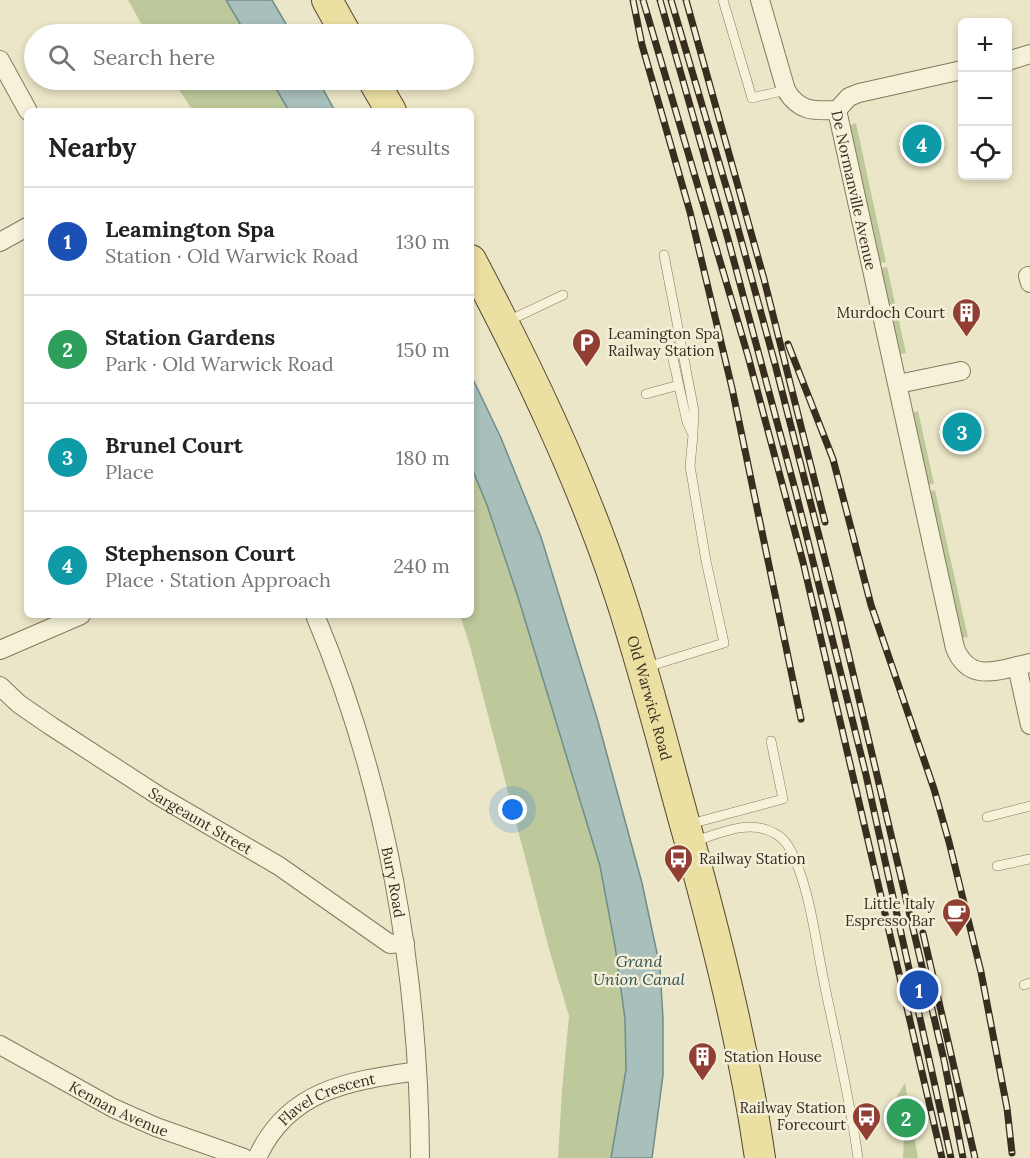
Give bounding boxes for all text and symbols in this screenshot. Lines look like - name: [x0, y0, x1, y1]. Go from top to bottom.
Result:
- map controls: [958, 18, 1012, 180]
- button: +: [958, 18, 1012, 72]
- search box: [24, 24, 474, 90]
- icon: search: [45, 41, 78, 74]
- text: Search here: [93, 43, 215, 71]
- button: −: [958, 72, 1012, 126]
- street label: De Normanville Avenue: [828, 108, 881, 272]
- pin: 4: [902, 122, 942, 166]
- button: locate: [958, 126, 1012, 180]
- text: Nearby: [48, 131, 136, 164]
- text: 4 results: [371, 135, 450, 160]
- text: Leamington Spa: [105, 215, 275, 243]
- text: 1: [63, 229, 72, 254]
- text: 130 m: [396, 229, 450, 254]
- text: Station · Old Warwick Road: [105, 243, 358, 268]
- building icon: Murdoch Court: [950, 296, 982, 338]
- place label: Murdoch Court: [837, 303, 945, 322]
- text: Station Gardens: [105, 323, 275, 351]
- place label: Leamington Spa Railway Station: [608, 324, 721, 360]
- parking icon: Leamington Spa Railway Station: [571, 326, 603, 368]
- text: 2: [62, 337, 73, 362]
- text: 150 m: [396, 337, 450, 362]
- text: Park · Old Warwick Road: [105, 351, 334, 376]
- pin: 3: [942, 410, 982, 454]
- text: Brunel Court: [105, 431, 243, 459]
- text: 3: [62, 445, 73, 470]
- text: 180 m: [396, 445, 450, 470]
- text: Place: [105, 459, 154, 484]
- text: Stephenson Court: [105, 539, 295, 567]
- text: 4: [62, 553, 73, 578]
- text: 240 m: [393, 553, 450, 578]
- text: Place · Station Approach: [105, 567, 331, 592]
- street label: Old Warwick Road: [623, 633, 677, 762]
- street label: Sargeaunt Street: [145, 782, 256, 858]
- your location: [498, 795, 527, 824]
- bus stop icon: Railway Station: [662, 842, 694, 884]
- street label: Bury Road: [378, 845, 410, 919]
- place label: Railway Station: [699, 849, 806, 868]
- place label: Little Italy Espresso Bar: [845, 894, 935, 930]
- cafe icon: Little Italy Espresso Bar: [940, 896, 972, 938]
- water label: Grand Union Canal: [593, 951, 686, 989]
- pin: 1: [900, 968, 938, 1012]
- building icon: Station House: [687, 1040, 719, 1082]
- place label: Station House: [724, 1047, 822, 1066]
- street label: Flavel Crescent: [273, 1068, 377, 1129]
- street label: Kennan Avenue: [66, 1076, 171, 1140]
- pin: 2: [886, 1096, 926, 1140]
- place label: Railway Station Forecourt: [740, 1098, 846, 1134]
- bus stop icon: Railway Station Forecourt: [851, 1100, 883, 1142]

